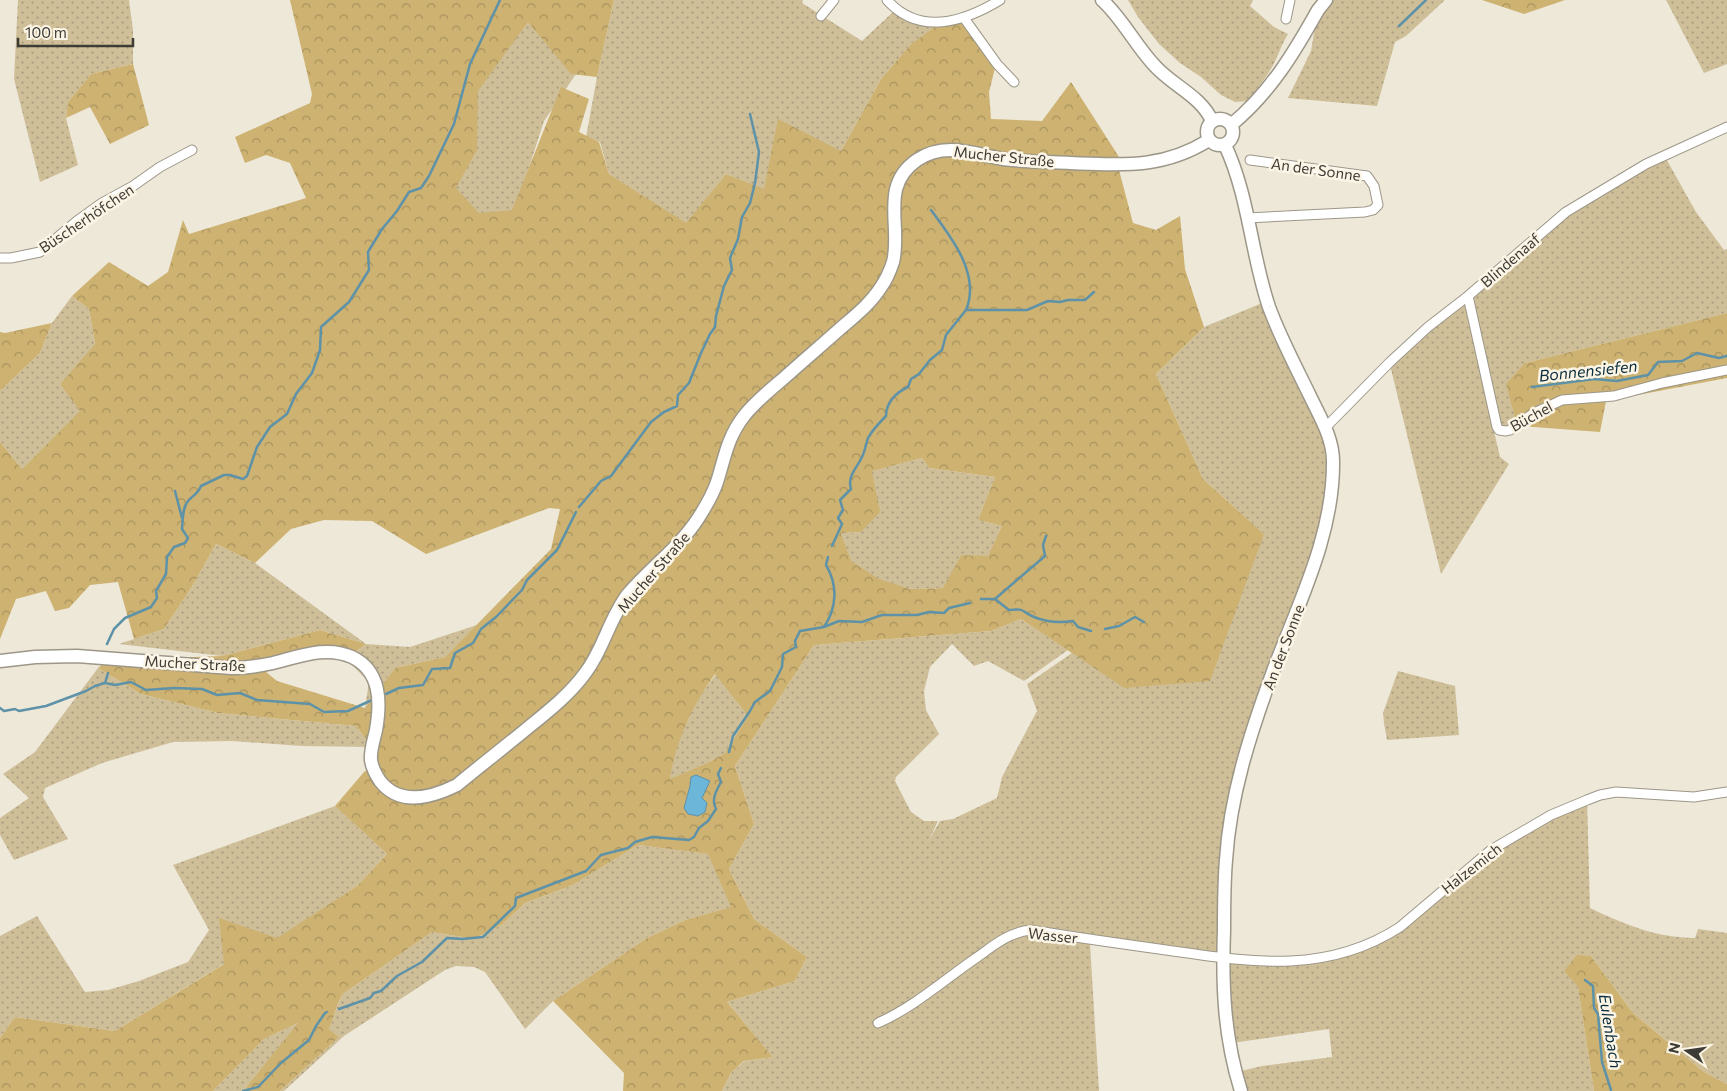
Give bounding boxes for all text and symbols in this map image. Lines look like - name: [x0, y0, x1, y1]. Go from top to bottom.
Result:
- scale bar: [18, 15, 132, 47]
- text: 100 m: [25, 23, 67, 41]
- street label: Mucher Straße: [953, 142, 1055, 170]
- street label: An der Sonne: [1270, 154, 1362, 184]
- street label: Büscherhöfchen: [35, 180, 137, 256]
- street label: Blindenaaf: [1477, 229, 1543, 291]
- water label: Bonnensiefen: [1538, 355, 1638, 385]
- street label: Büchel: [1507, 397, 1555, 435]
- street label: Mucher Straße: [613, 528, 693, 616]
- street label: An der Sonne: [1258, 602, 1308, 692]
- street label: Mucher Straße: [144, 651, 246, 675]
- street label: Halzemich: [1437, 839, 1505, 897]
- street label: Wasser: [1027, 923, 1079, 947]
- water label: Eulenbach: [1596, 992, 1626, 1070]
- north arrow: [1662, 1026, 1712, 1076]
- text: N: [1664, 1041, 1683, 1055]

